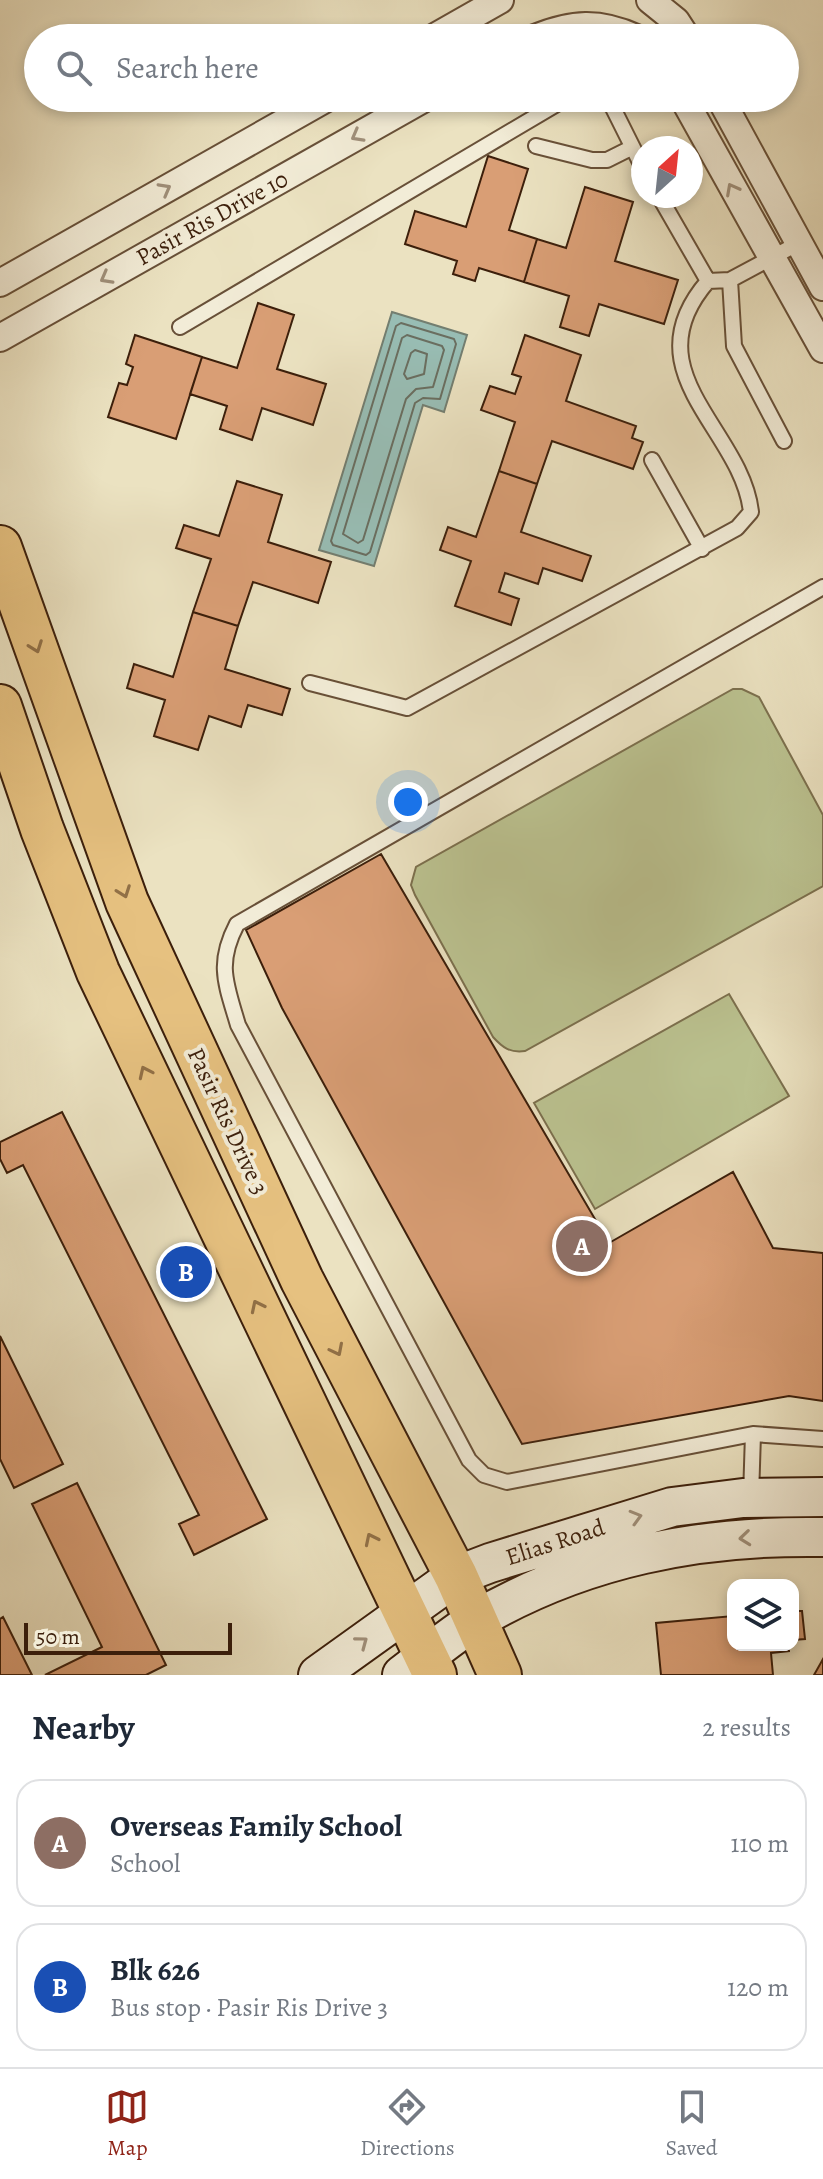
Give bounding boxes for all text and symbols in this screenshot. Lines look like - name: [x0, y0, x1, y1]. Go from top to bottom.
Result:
- search box: [24, 24, 799, 112]
- icon: search: [52, 46, 96, 90]
- text: Search here: [116, 48, 259, 88]
- one-way arrow: [351, 126, 366, 142]
- north arrow: [631, 136, 703, 208]
- street label: Pasir Ris Drive 10: [130, 163, 294, 273]
- one-way arrow: [157, 183, 171, 199]
- one-way arrow: [727, 183, 742, 197]
- one-way arrow: [100, 268, 115, 284]
- one-way arrow: [26, 639, 43, 653]
- your location: [388, 782, 428, 822]
- one-way arrow: [114, 884, 131, 898]
- street label: Pasir Ris Drive 3: [180, 1042, 276, 1200]
- one-way arrow: [138, 1065, 154, 1080]
- pin: A: [556, 1216, 608, 1276]
- pin: B: [160, 1242, 212, 1302]
- one-way arrow: [251, 1300, 267, 1315]
- one-way arrow: [328, 1341, 343, 1356]
- one-way arrow: [629, 1510, 643, 1526]
- street label: Elias Road: [501, 1511, 609, 1573]
- one-way arrow: [738, 1529, 751, 1546]
- one-way arrow: [366, 1533, 381, 1548]
- map controls: [727, 1579, 799, 1651]
- button: layers: [727, 1579, 799, 1651]
- scale bar: [24, 1619, 232, 1655]
- text: 50 m: [36, 1622, 80, 1652]
- one-way arrow: [353, 1637, 368, 1652]
- text: Nearby: [32, 1704, 135, 1751]
- text: 2 results: [702, 1710, 791, 1745]
- text: Overseas Family School: [110, 1806, 402, 1846]
- text: A: [52, 1826, 68, 1861]
- text: 110 m: [731, 1826, 789, 1861]
- text: School: [110, 1846, 180, 1881]
- text: Blk 626: [110, 1950, 200, 1990]
- text: B: [52, 1970, 68, 2005]
- text: 120 m: [727, 1970, 789, 2005]
- text: Bus stop · Pasir Ris Drive 3: [110, 1990, 388, 2025]
- tab: Map: [105, 2085, 149, 2163]
- tab: Directions: [360, 2085, 455, 2163]
- tab: Saved: [665, 2085, 718, 2163]

